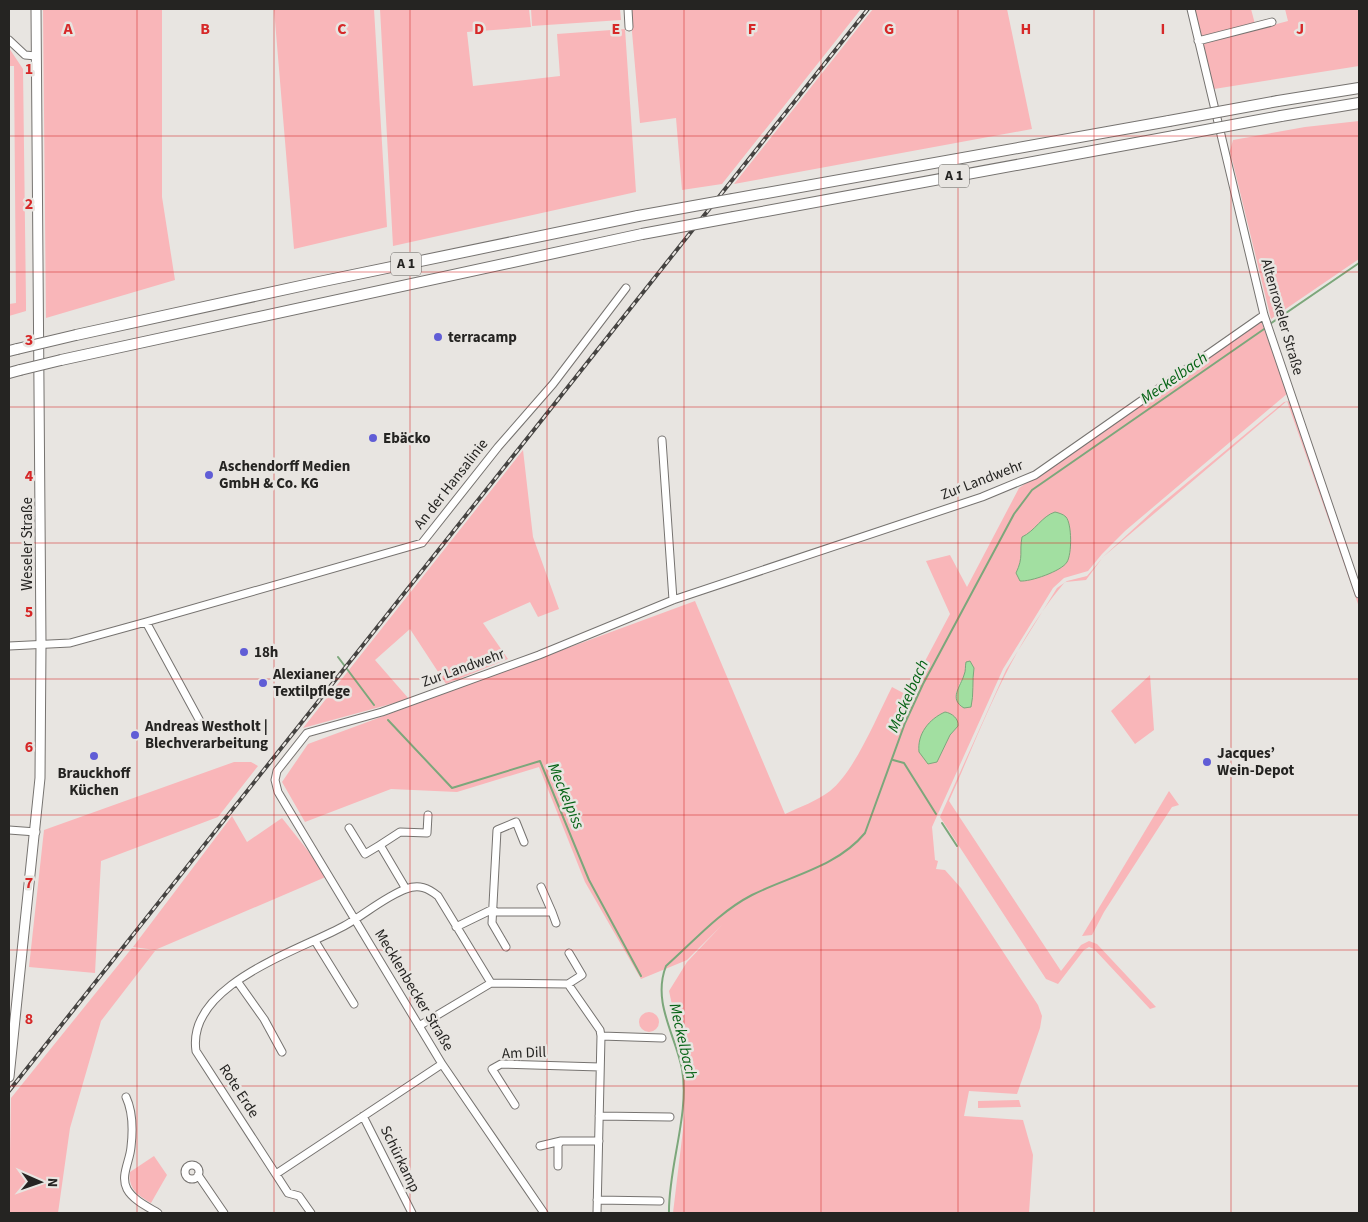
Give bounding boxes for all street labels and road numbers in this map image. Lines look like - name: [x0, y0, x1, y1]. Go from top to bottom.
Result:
- road number: A 1: [939, 165, 969, 188]
- road number: A 1: [391, 252, 421, 276]
- street label: Altenroxeler Straße: [1255, 256, 1309, 378]
- street label: An der Hansalinie: [409, 434, 493, 534]
- street label: Zur Landwehr: [938, 454, 1027, 505]
- street label: Weseler Straße: [17, 497, 38, 591]
- street label: Zur Landwehr: [419, 643, 508, 693]
- street label: Mecklenbecker Straße: [369, 925, 459, 1055]
- street label: Am Dill: [502, 1042, 547, 1064]
- street label: Rote Erde: [214, 1060, 264, 1122]
- street label: Schürkamp: [375, 1122, 425, 1196]

